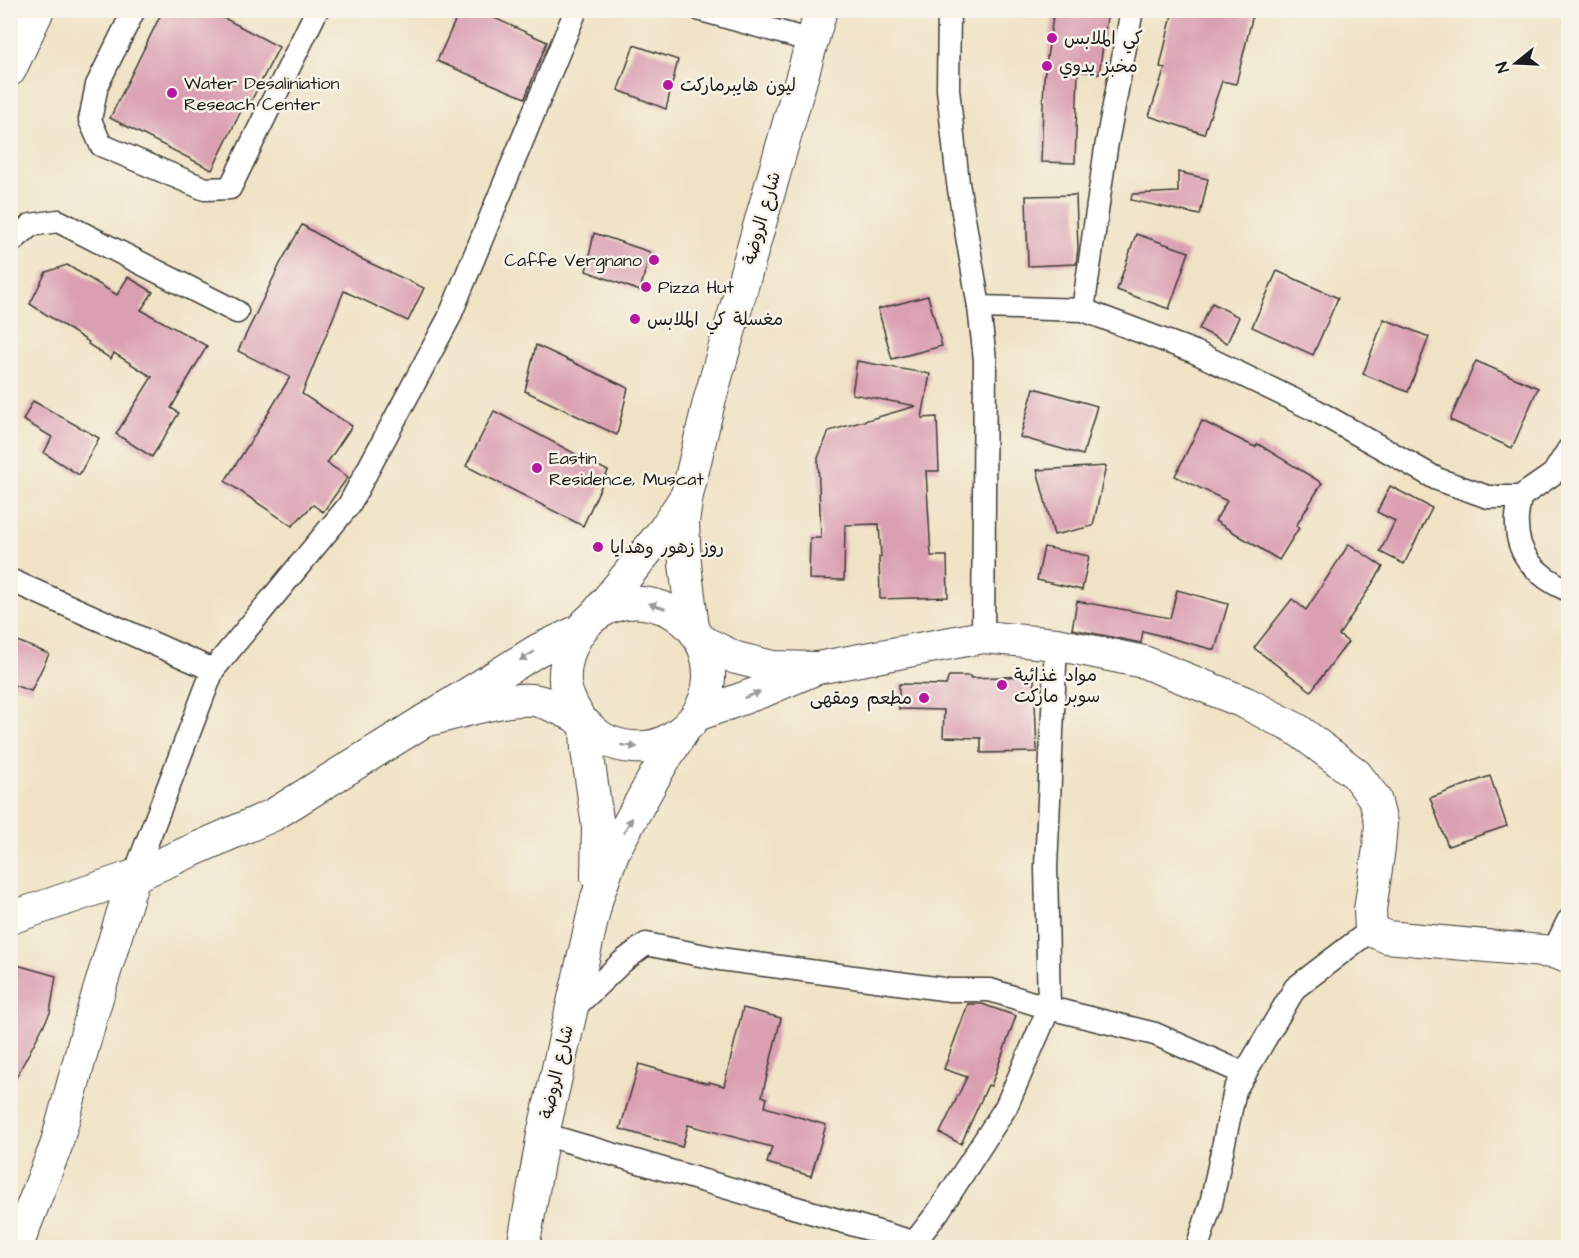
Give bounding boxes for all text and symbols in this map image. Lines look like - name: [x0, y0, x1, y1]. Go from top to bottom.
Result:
- place label: كي الملابس: [1064, 26, 1143, 54]
- marker: كي الملابس: [1045, 31, 1059, 45]
- north arrow: [1486, 33, 1546, 93]
- place label: مخبز يدوي: [1059, 54, 1138, 79]
- marker: مخبز يدوي: [1040, 59, 1054, 73]
- text: N: [1491, 59, 1515, 75]
- place label: Water Desaliniation Reseach Center: [184, 71, 339, 117]
- place label: ليون هايبرماركت: [680, 73, 796, 98]
- marker: ليون هايبرماركت: [661, 78, 675, 92]
- marker: Water Desaliniation Reseach Center: [165, 86, 179, 100]
- street label: شارع الروضة: [737, 169, 787, 267]
- place label: Caffe Vergnano: [504, 248, 642, 274]
- marker: Caffe Vergnano: [647, 253, 661, 267]
- place label: Pizza Hut: [658, 275, 734, 300]
- marker: Pizza Hut: [639, 280, 653, 294]
- place label: مغسلة كي الملابس: [647, 307, 783, 335]
- marker: مغسلة كي الملابس: [628, 312, 642, 326]
- place label: Eastin Residence, Muscat: [549, 446, 704, 492]
- marker: Eastin Residence, Muscat: [530, 461, 544, 475]
- place label: روز زهور وهدايا: [610, 535, 724, 560]
- marker: روز زهور وهدايا: [591, 540, 605, 554]
- one-way arrow: [648, 600, 666, 610]
- one-way arrow: [519, 651, 535, 662]
- place label: مواد غذائية سوبر ماركت: [1014, 663, 1100, 709]
- marker: مواد غذائية سوبر ماركت: [995, 678, 1009, 692]
- place label: مطعم ومقهى: [810, 686, 912, 712]
- one-way arrow: [743, 690, 761, 699]
- marker: مطعم ومقهى: [917, 691, 931, 705]
- one-way arrow: [619, 741, 638, 750]
- one-way arrow: [623, 816, 633, 833]
- street label: شارع الروضة: [534, 1023, 580, 1121]

